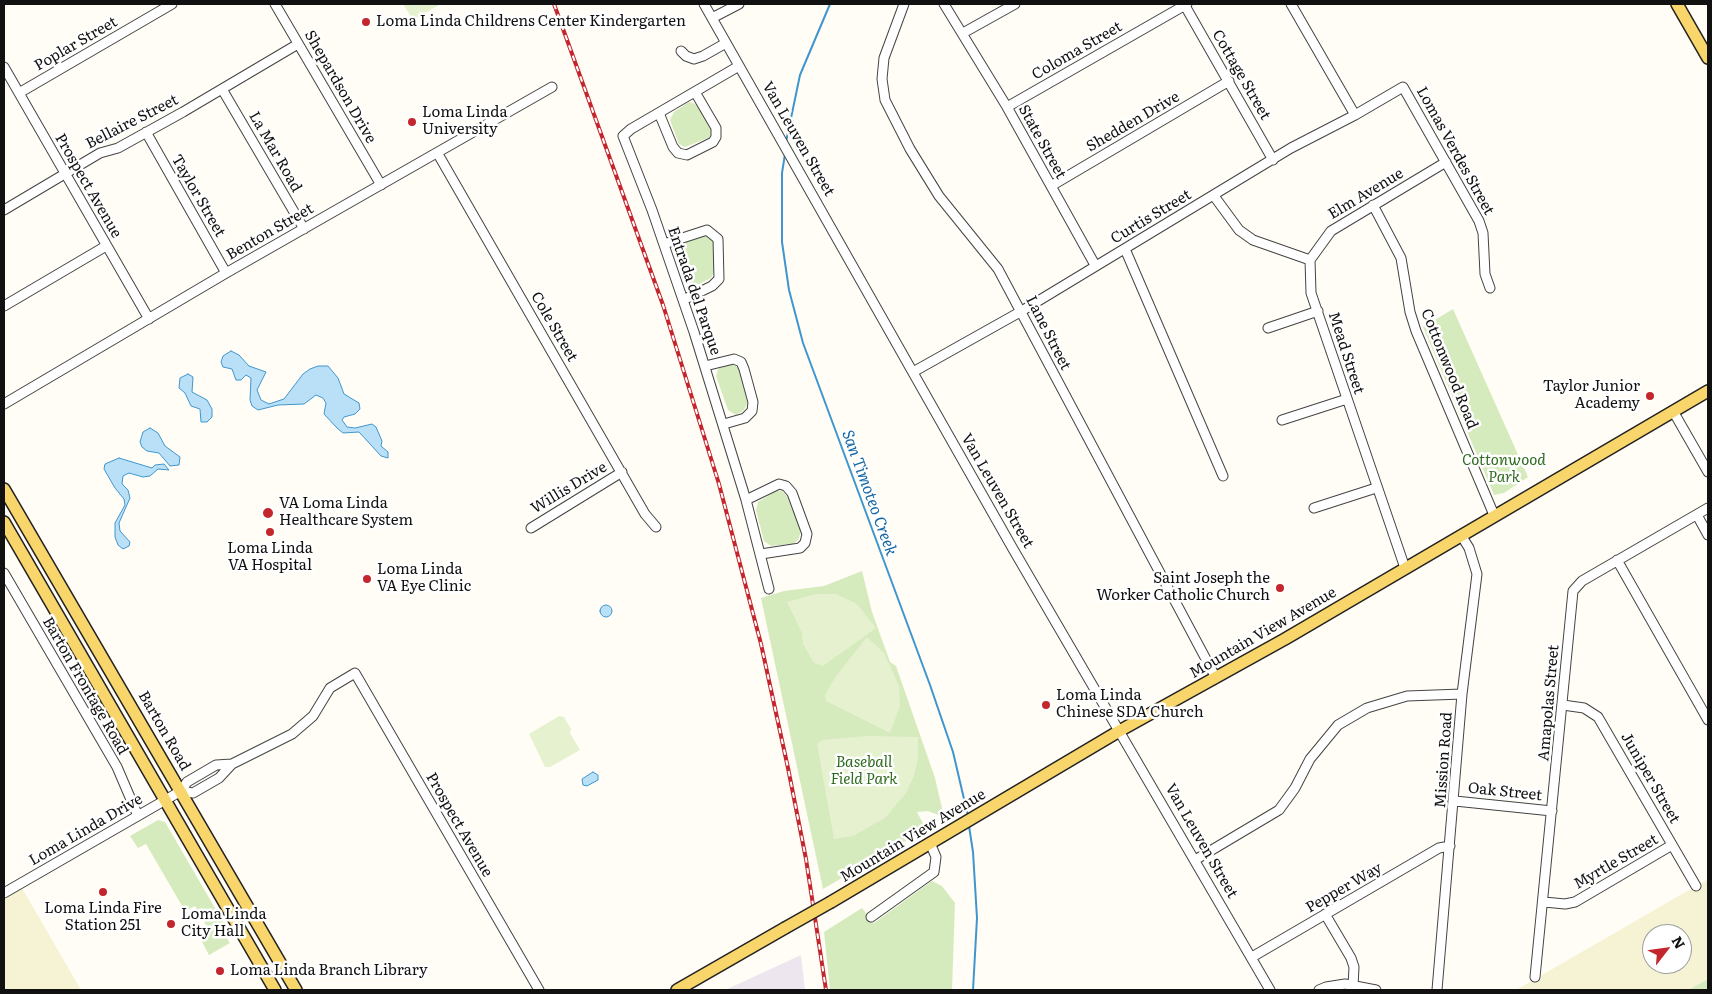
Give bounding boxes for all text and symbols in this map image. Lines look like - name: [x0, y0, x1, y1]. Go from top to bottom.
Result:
- street label: Poplar Street: [31, 13, 121, 75]
- place label: Loma Linda Childrens Center Kindergarten: [376, 13, 686, 31]
- marker: Loma Linda Childrens Center Kindergarten: [360, 16, 372, 28]
- street label: Coloma Street: [1029, 18, 1125, 84]
- street label: Shepardson Drive: [300, 27, 380, 147]
- street label: Cottage Street: [1208, 27, 1274, 123]
- street label: Van Leuven Street: [758, 79, 838, 199]
- street label: Lomas Verdes Street: [1412, 84, 1498, 218]
- street label: Shedden Drive: [1083, 88, 1183, 156]
- street label: Bellaire Street: [83, 91, 181, 153]
- street label: State Street: [1014, 102, 1070, 182]
- place label: Loma Linda University: [422, 104, 507, 139]
- street label: La Mar Road: [245, 109, 305, 195]
- marker: Loma Linda University: [406, 116, 418, 128]
- street label: Prospect Avenue: [51, 131, 125, 241]
- street label: Taylor Street: [167, 152, 229, 240]
- street label: Elm Avenue: [1325, 164, 1407, 224]
- street label: Curtis Street: [1108, 186, 1194, 248]
- street label: Benton Street: [223, 200, 317, 264]
- street label: Entrada del Parque: [664, 224, 724, 358]
- street label: Cole Street: [527, 289, 581, 365]
- street label: Lane Street: [1022, 293, 1074, 373]
- street label: Cottonwood Road: [1417, 306, 1481, 432]
- street label: Mead Street: [1324, 310, 1368, 396]
- place label: Taylor Junior Academy: [1543, 378, 1640, 413]
- marker: Taylor Junior Academy: [1644, 390, 1656, 402]
- water label: San Timoteo Creek: [837, 428, 901, 558]
- street label: Van Leuven Street: [957, 431, 1037, 551]
- park label: Cottonwood Park: [1462, 452, 1546, 487]
- street label: Willis Drive: [528, 458, 610, 518]
- place label: VA Loma Linda Healthcare System: [279, 495, 413, 530]
- marker: VA Loma Linda Healthcare System: [261, 506, 275, 520]
- marker: Loma Linda VA Hospital: [264, 526, 276, 538]
- place label: Loma Linda VA Hospital: [227, 540, 313, 575]
- place label: Loma Linda VA Eye Clinic: [377, 561, 471, 596]
- place label: Saint Joseph the Worker Catholic Church: [1096, 570, 1270, 605]
- marker: Loma Linda VA Eye Clinic: [361, 573, 373, 585]
- marker: Saint Joseph the Worker Catholic Church: [1274, 582, 1286, 594]
- street label: Mountain View Avenue: [1186, 584, 1340, 682]
- street label: Barton Frontage Road: [38, 614, 132, 758]
- street label: Amapolas Street: [1535, 644, 1563, 762]
- place label: Loma Linda Chinese SDA Church: [1056, 687, 1204, 722]
- street label: Barton Road: [134, 688, 194, 774]
- marker: Loma Linda Chinese SDA Church: [1040, 699, 1052, 711]
- street label: Mission Road: [1432, 711, 1456, 809]
- street label: Juniper Street: [1617, 729, 1683, 827]
- park label: Baseball Field Park: [830, 754, 898, 789]
- street label: Prospect Avenue: [422, 770, 496, 880]
- street label: Oak Street: [1467, 779, 1543, 805]
- street label: Van Leuven Street: [1161, 781, 1241, 901]
- street label: Mountain View Avenue: [837, 785, 989, 887]
- street label: Loma Linda Drive: [26, 790, 146, 870]
- street label: Myrtle Street: [1571, 831, 1661, 893]
- street label: Pepper Way: [1303, 859, 1385, 917]
- marker: Loma Linda Fire Station 251: [97, 886, 109, 898]
- place label: Loma Linda Fire Station 251: [44, 900, 162, 935]
- place label: Loma Linda City Hall: [181, 906, 266, 941]
- marker: Loma Linda City Hall: [165, 918, 177, 930]
- north arrow: [1642, 924, 1692, 974]
- text: N: [1668, 932, 1691, 952]
- place label: Loma Linda Branch Library: [230, 962, 428, 980]
- marker: Loma Linda Branch Library: [214, 965, 226, 977]

